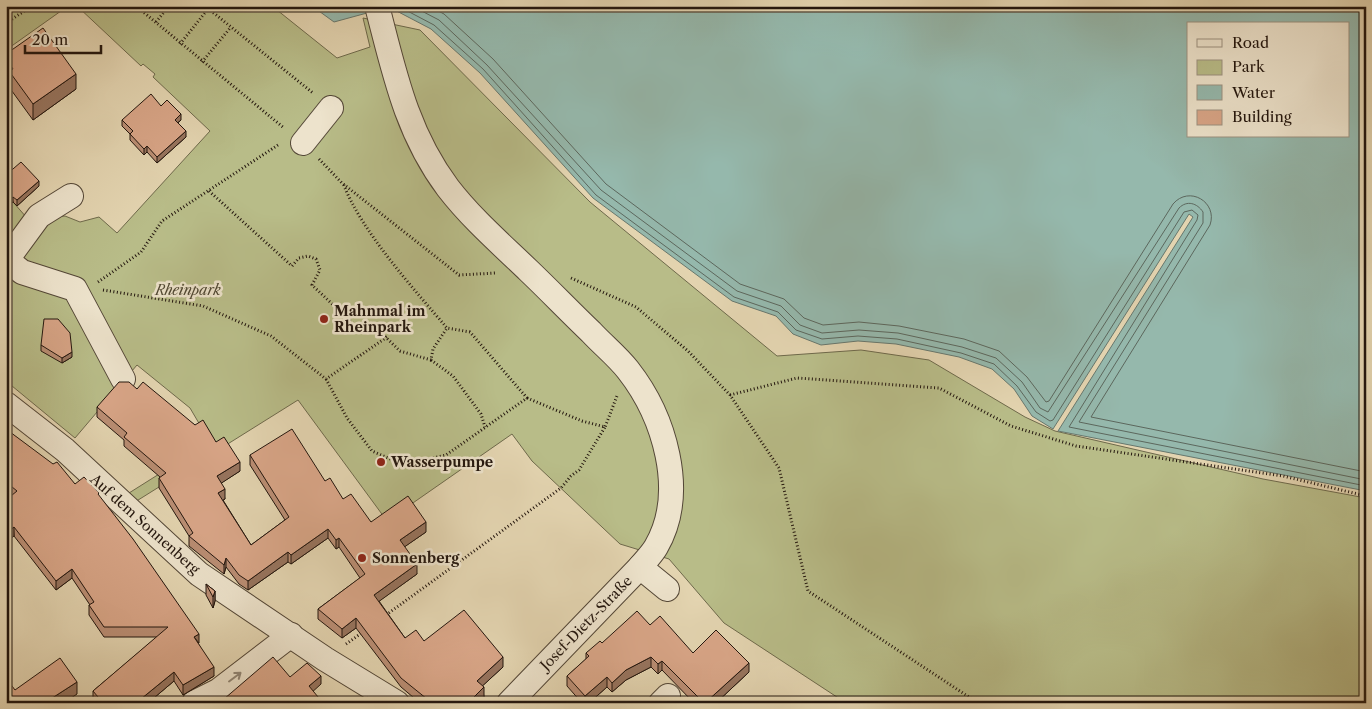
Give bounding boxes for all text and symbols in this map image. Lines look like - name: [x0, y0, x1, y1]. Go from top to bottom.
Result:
- scale bar: [25, 22, 101, 54]
- legend: [1187, 22, 1350, 138]
- text: 20 m: [32, 30, 68, 49]
- text: Road: [1232, 33, 1269, 52]
- text: Park: [1232, 57, 1266, 76]
- text: Water: [1231, 83, 1276, 102]
- text: Building: [1232, 107, 1292, 126]
- park label: Rheinpark: [154, 281, 222, 299]
- place label: Mahnmal im Rheinpark: [334, 302, 426, 336]
- marker: Mahnmal im Rheinpark: [318, 313, 330, 325]
- place label: Wasserpumpe: [390, 453, 493, 471]
- marker: Wasserpumpe: [375, 456, 387, 468]
- street label: Auf dem Sonnenberg: [86, 469, 204, 578]
- place label: Sonnenberg: [372, 549, 460, 567]
- marker: Sonnenberg: [356, 552, 368, 564]
- street label: Josef-Dietz-Straße: [535, 572, 636, 675]
- one-way arrow: [228, 672, 241, 683]

